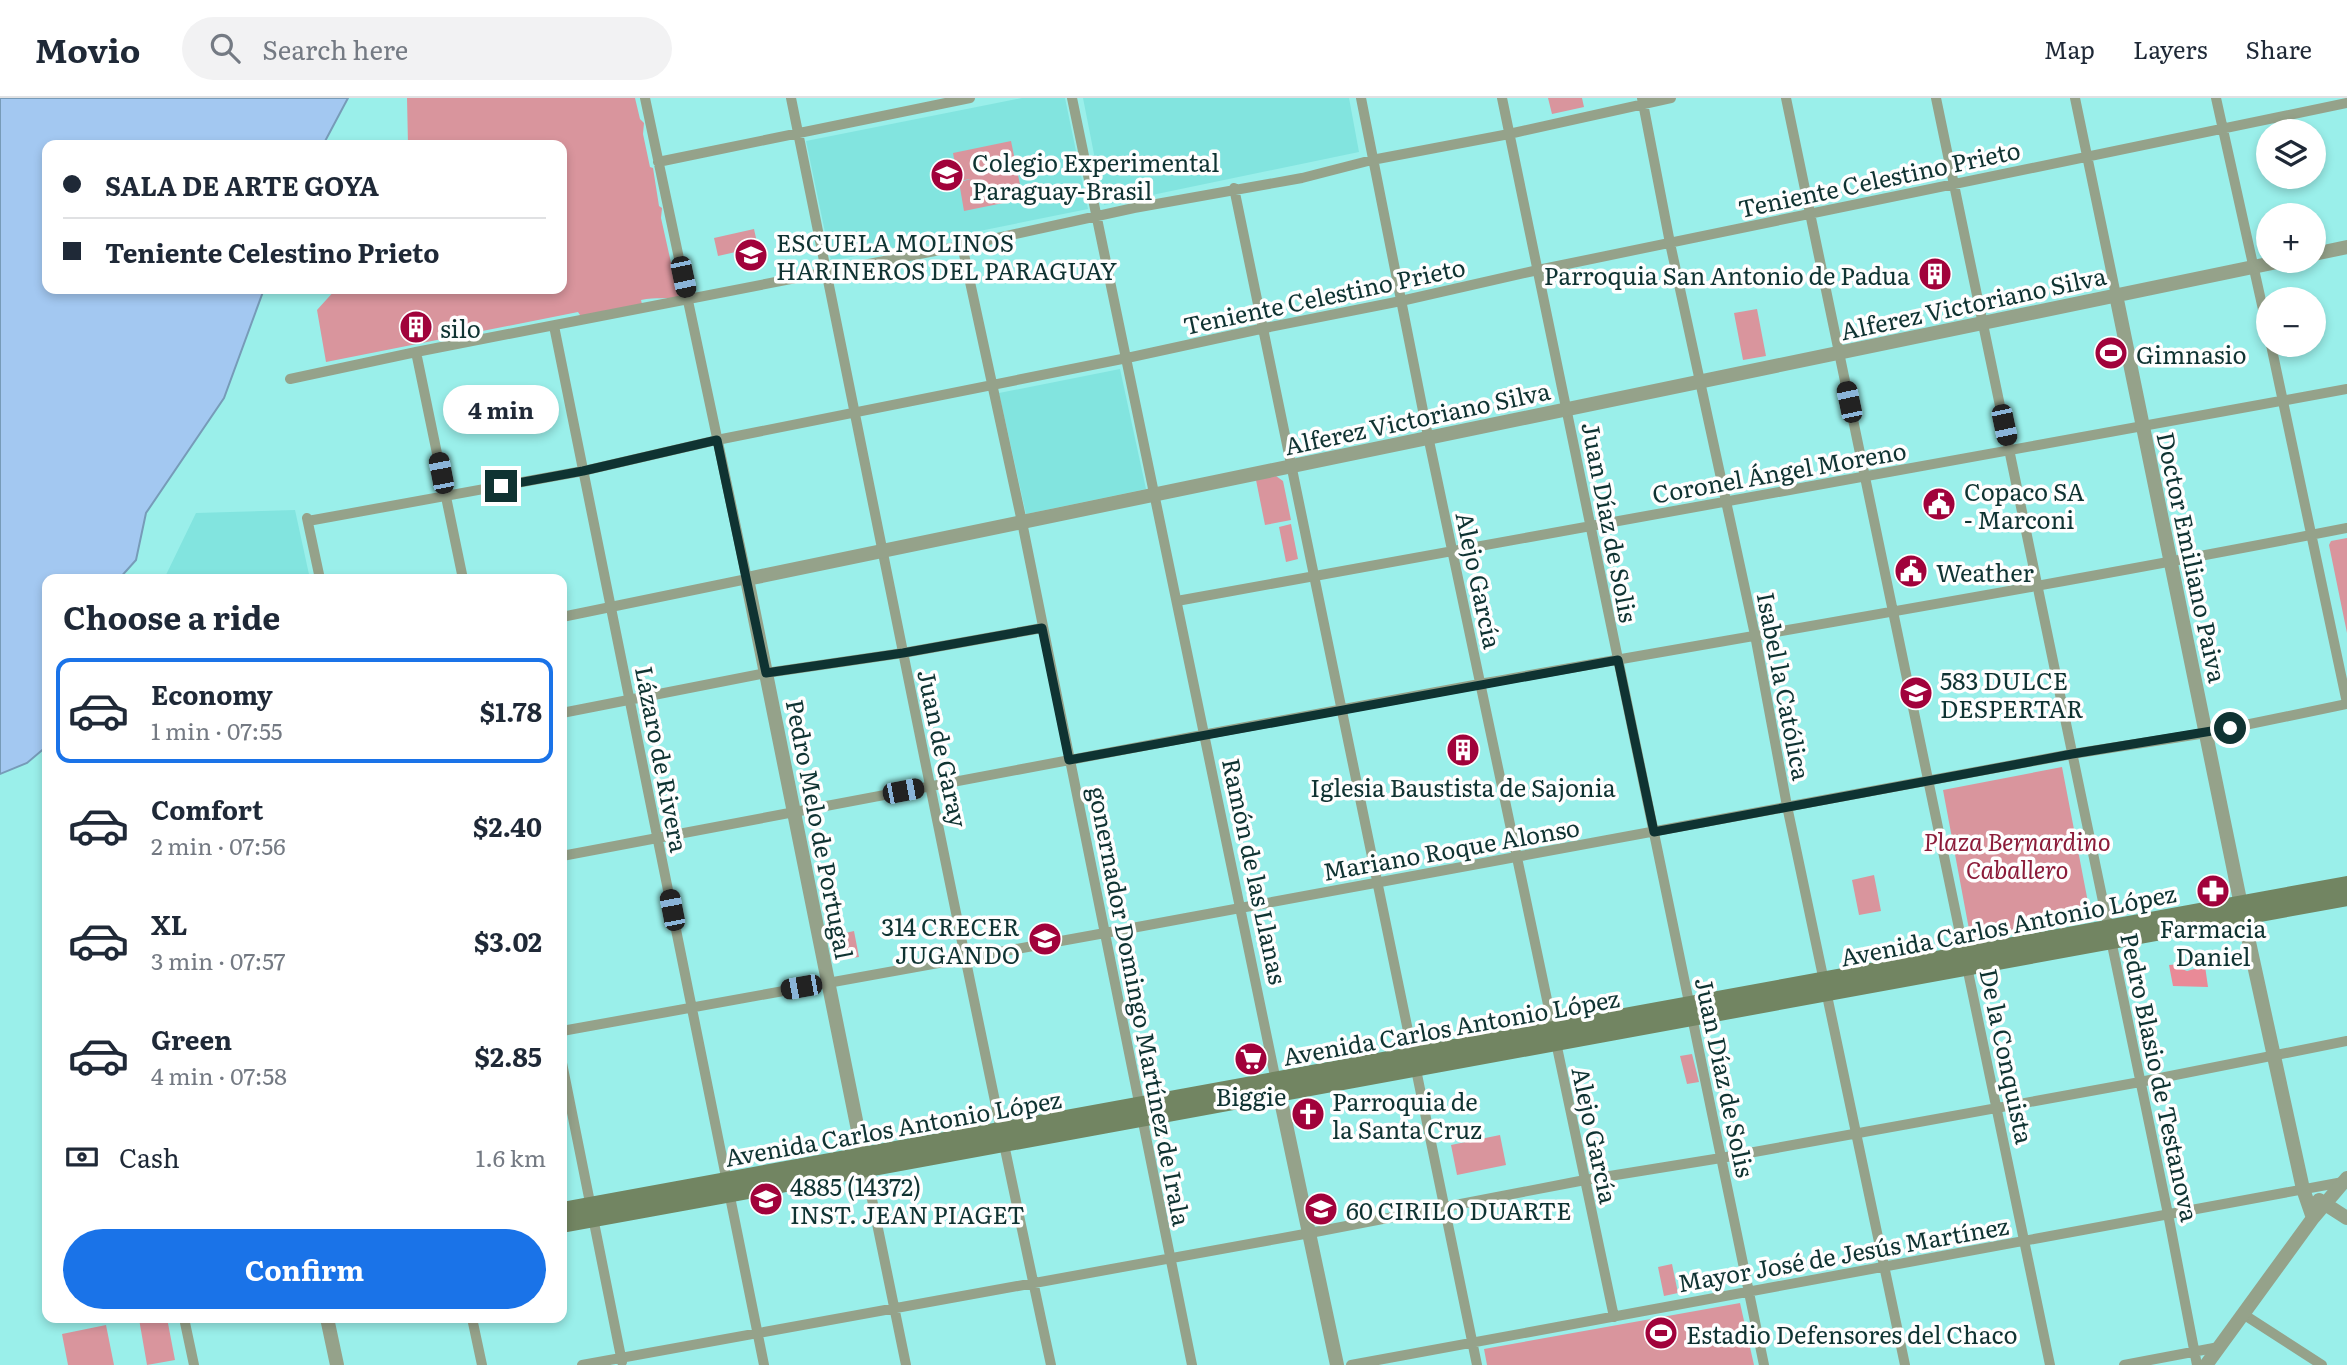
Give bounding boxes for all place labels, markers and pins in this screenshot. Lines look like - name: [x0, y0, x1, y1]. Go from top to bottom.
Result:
- place label: Colegio Experimental Paraguay-Brasil: [972, 144, 1219, 207]
- school or university icon: Colegio Experimental Paraguay-Brasil: [928, 156, 966, 194]
- place label: ESCUELA MOLINOS HARINEROS DEL PARAGUAY: [776, 224, 1117, 287]
- school or university icon: ESCUELA MOLINOS HARINEROS DEL PARAGUAY: [732, 236, 770, 274]
- building icon: Parroquia San Antonio de Padua: [1916, 255, 1954, 293]
- place label: Parroquia San Antonio de Padua: [1544, 257, 1910, 292]
- building icon: silo: [397, 308, 435, 346]
- place label: silo: [440, 310, 481, 345]
- sports icon: Gimnasio: [2092, 334, 2130, 372]
- place label: Gimnasio: [2136, 336, 2247, 371]
- place label: Copaco SA - Marconi: [1964, 473, 2085, 536]
- public building icon: Copaco SA - Marconi: [1920, 485, 1958, 523]
- public building icon: Weather: [1892, 552, 1930, 590]
- place label: Weather: [1936, 554, 2034, 589]
- place label: 583 DULCE DESPERTAR: [1940, 662, 2084, 725]
- school or university icon: 583 DULCE DESPERTAR: [1897, 674, 1935, 712]
- building icon: Iglesia Baustista de Sajonia: [1444, 731, 1482, 769]
- place label: Iglesia Baustista de Sajonia: [1310, 769, 1616, 804]
- pharmacy icon: Farmacia Daniel: [2194, 872, 2232, 910]
- place label: 314 CRECER JUGANDO: [881, 908, 1020, 971]
- place label: Farmacia Daniel: [2160, 910, 2266, 973]
- school or university icon: 314 CRECER JUGANDO: [1026, 920, 1064, 958]
- supermarket icon: Biggie: [1232, 1040, 1270, 1078]
- place label: Biggie: [1215, 1078, 1287, 1113]
- place label: Parroquia de la Santa Cruz: [1332, 1083, 1482, 1146]
- church icon: Parroquia de la Santa Cruz: [1289, 1095, 1327, 1133]
- place label: 4885 (14372) INST. JEAN PIAGET: [790, 1168, 1025, 1231]
- school or university icon: 4885 (14372) INST. JEAN PIAGET: [747, 1180, 785, 1218]
- school or university icon: 60 CIRILO DUARTE: [1302, 1190, 1340, 1228]
- place label: 60 CIRILO DUARTE: [1346, 1192, 1571, 1227]
- sports icon: Estadio Defensores del Chaco: [1642, 1314, 1680, 1352]
- place label: Estadio Defensores del Chaco: [1686, 1316, 2017, 1351]

